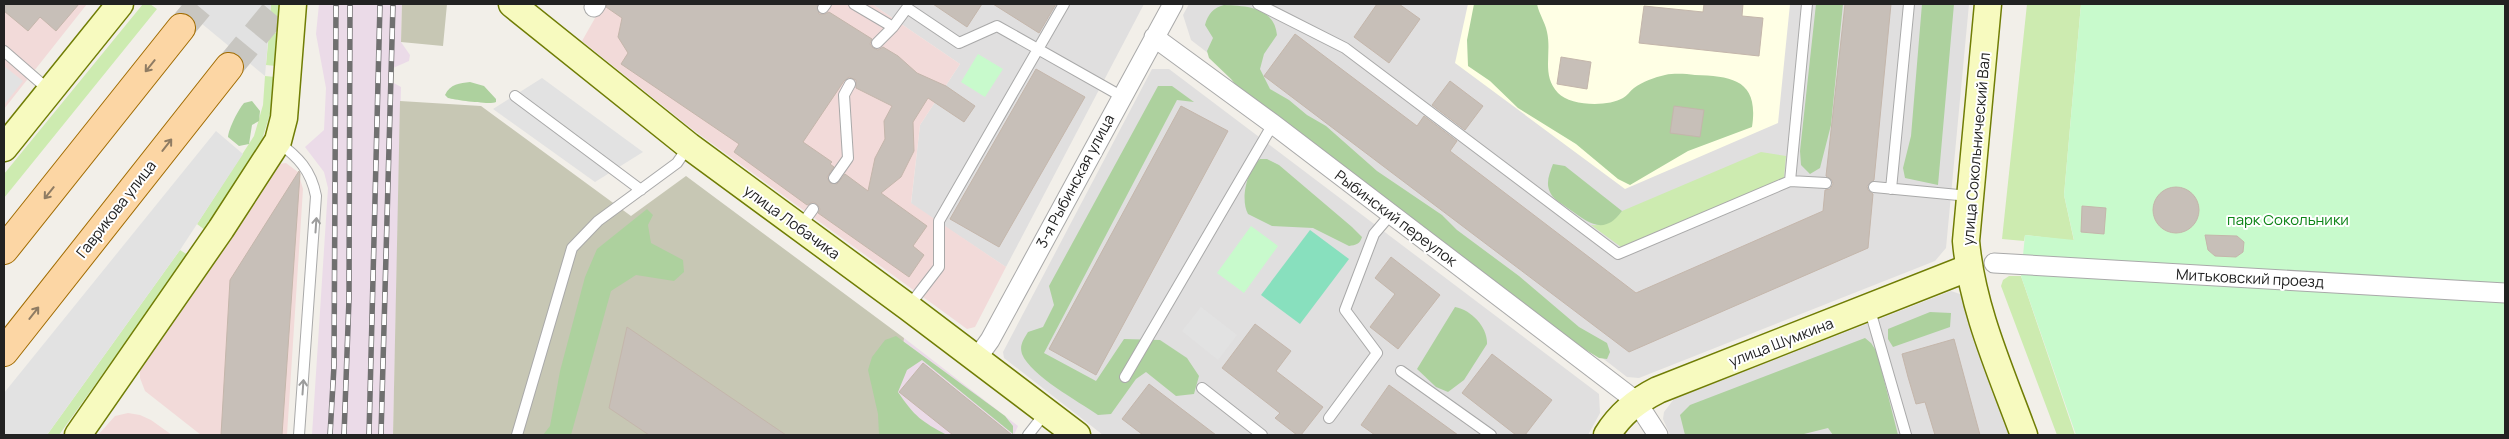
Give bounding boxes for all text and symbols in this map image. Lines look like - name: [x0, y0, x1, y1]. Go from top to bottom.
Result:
- street label: улица Сокольнический Вал: [1957, 52, 1995, 246]
- one-way arrow: [145, 59, 156, 72]
- street label: 3-я Рыбинская улица: [1031, 110, 1119, 252]
- one-way arrow: [162, 139, 173, 152]
- street label: Гаврикова улица: [71, 156, 161, 262]
- street label: Рыбинский переулок: [1330, 165, 1462, 271]
- street label: улица Лобачика: [740, 180, 844, 264]
- one-way arrow: [44, 186, 55, 199]
- park label: парк Сокольники: [2227, 209, 2349, 230]
- one-way arrow: [311, 217, 320, 233]
- street label: Митьковский проезд: [2176, 264, 2325, 292]
- one-way arrow: [28, 307, 39, 320]
- street label: улица Шумкина: [1726, 312, 1836, 372]
- one-way arrow: [299, 379, 308, 395]

